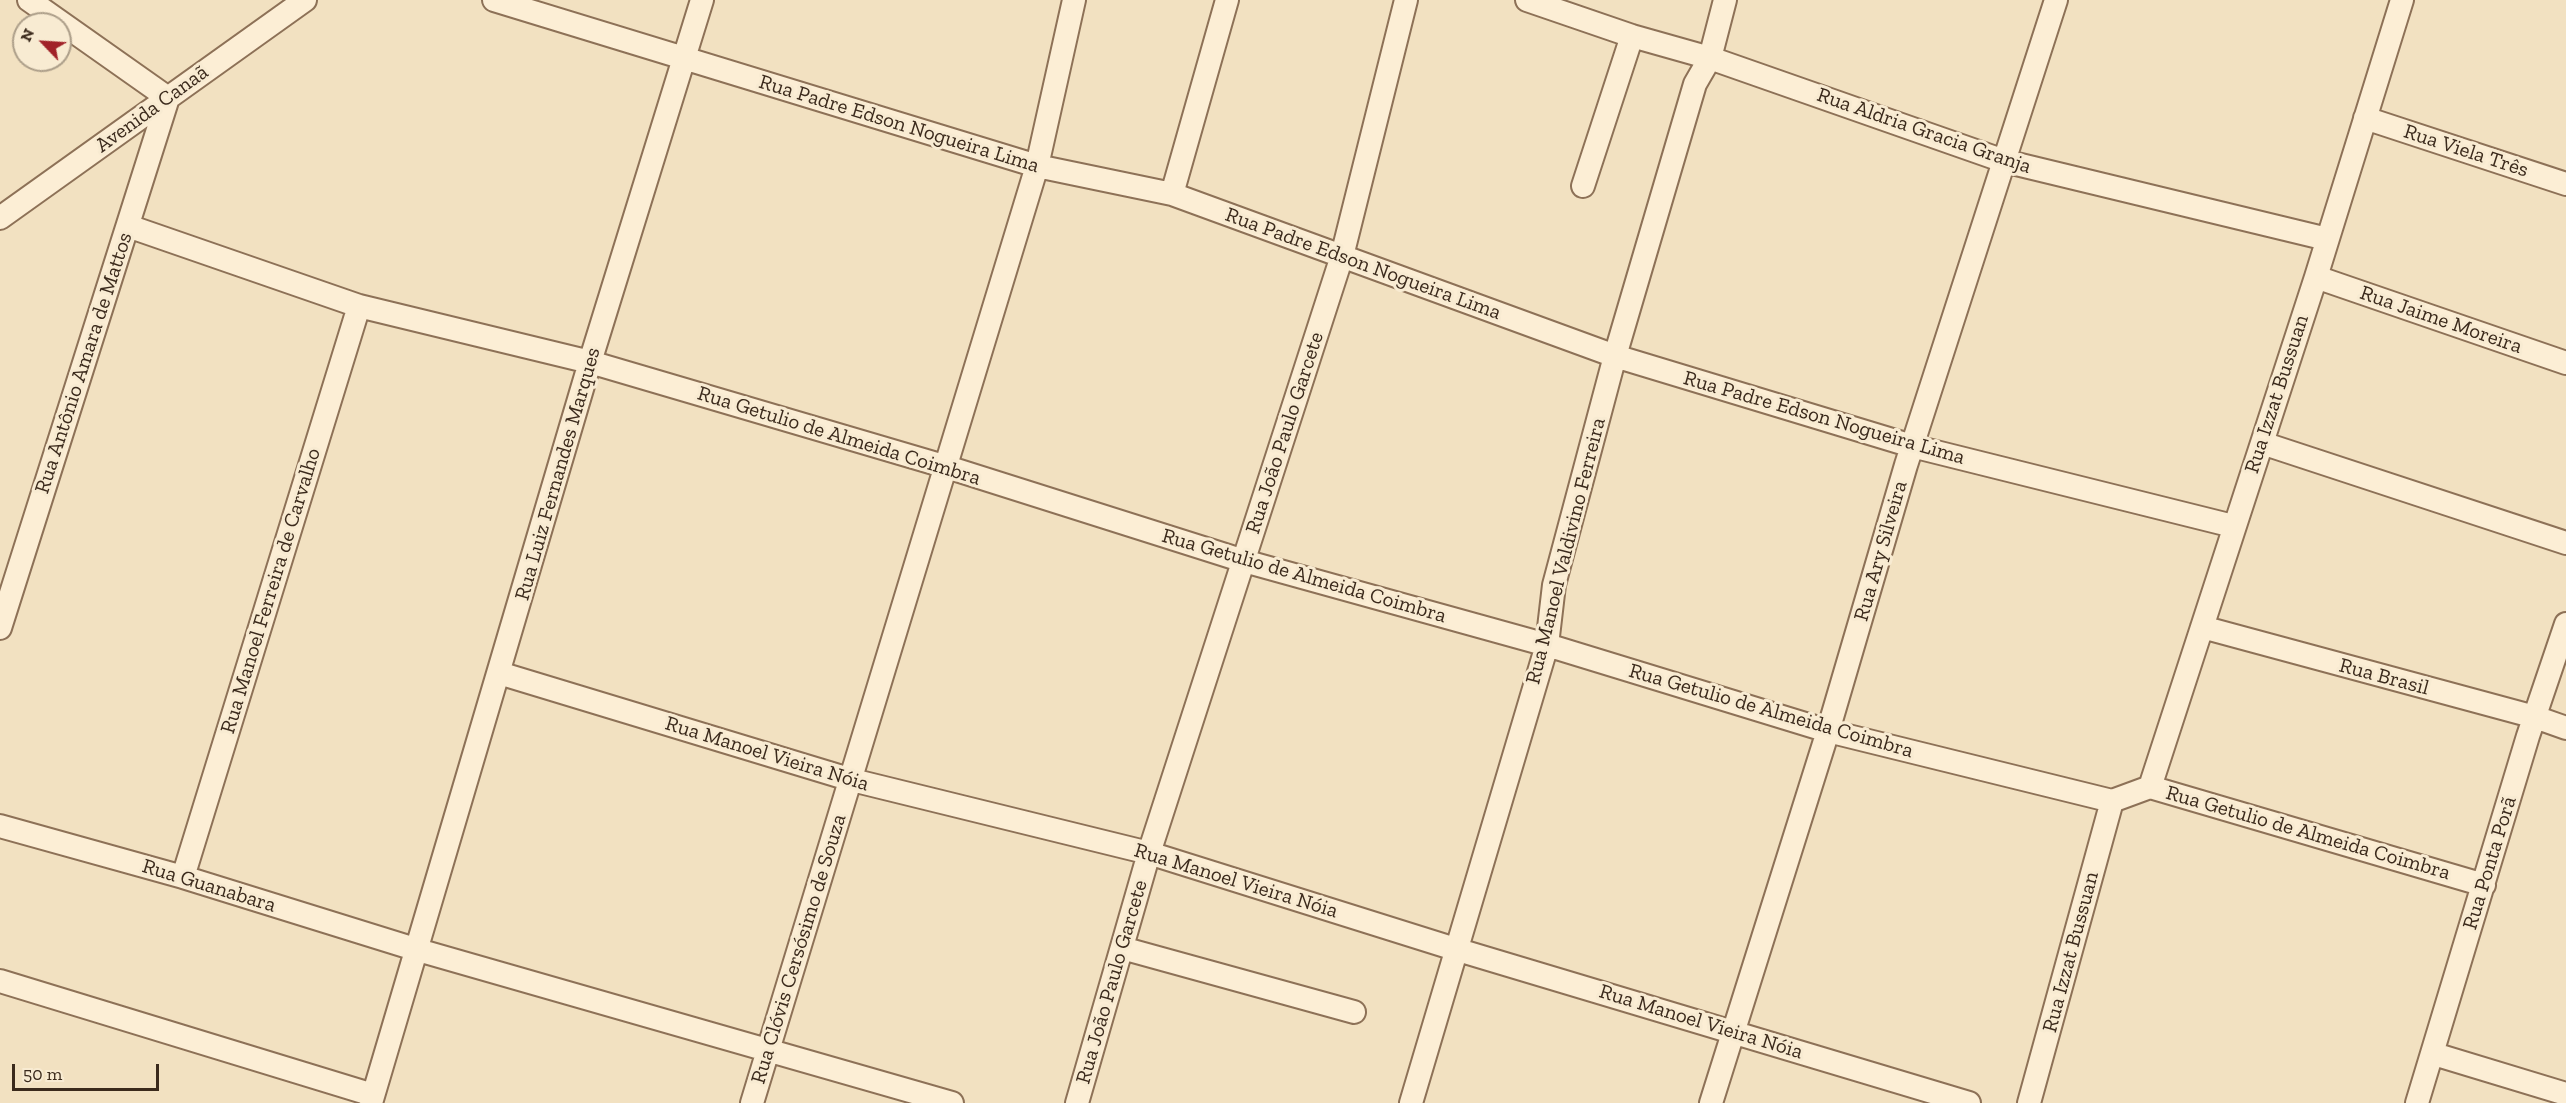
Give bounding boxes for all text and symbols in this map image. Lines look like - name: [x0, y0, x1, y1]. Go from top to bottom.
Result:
- north arrow: [12, 12, 72, 72]
- text: N: [16, 26, 38, 45]
- street label: Avenida Canaã: [91, 60, 213, 158]
- street label: Rua Padre Edson Nogueira Lima: [756, 69, 1042, 179]
- street label: Rua Aldria Gracia Granja: [1814, 82, 2034, 180]
- street label: Rua Viela Três: [2400, 119, 2532, 183]
- street label: Rua Padre Edson Nogueira Lima: [1222, 202, 1504, 326]
- street label: Rua Antônio Amara de Mattos: [30, 229, 138, 497]
- street label: Rua Jaime Moreira: [2357, 280, 2525, 360]
- street label: Rua Izzat Bussuan: [2239, 311, 2315, 477]
- street label: Rua João Paulo Garcete: [1240, 329, 1330, 537]
- street label: Rua Luiz Fernandes Marques: [510, 345, 606, 603]
- street label: Rua Padre Edson Nogueira Lima: [1680, 366, 1968, 470]
- street label: Rua Getulio de Almeida Coimbra: [694, 381, 984, 491]
- street label: Rua Manoel Valdivino Ferreira: [1521, 415, 1611, 687]
- street label: Rua Manoel Ferreira de Carvalho: [216, 445, 326, 737]
- street label: Rua Ary Silveira: [1849, 478, 1913, 624]
- street label: Rua Getulio de Almeida Coimbra: [1159, 523, 1449, 629]
- street label: Rua Brasil: [2336, 653, 2432, 701]
- street label: Rua Getulio de Almeida Coimbra: [1626, 658, 1916, 764]
- street label: Rua Manoel Vieira Nóia: [662, 711, 872, 797]
- street label: Rua Getulio de Almeida Coimbra: [2163, 780, 2453, 886]
- street label: Rua Ponta Porã: [2458, 793, 2522, 933]
- street label: Rua Clóvis Cersósimo de Souza: [746, 811, 852, 1087]
- street label: Rua Manoel Vieira Nóia: [1131, 838, 1341, 924]
- street label: Rua Guanabara: [139, 854, 279, 918]
- street label: Rua Izzat Bussuan: [2037, 869, 2105, 1035]
- street label: Rua João Paulo Garcete: [1071, 877, 1153, 1087]
- street label: Rua Manoel Vieira Nóia: [1596, 979, 1806, 1065]
- scale bar: [15, 1052, 162, 1090]
- text: 50 m: [23, 1063, 62, 1085]

